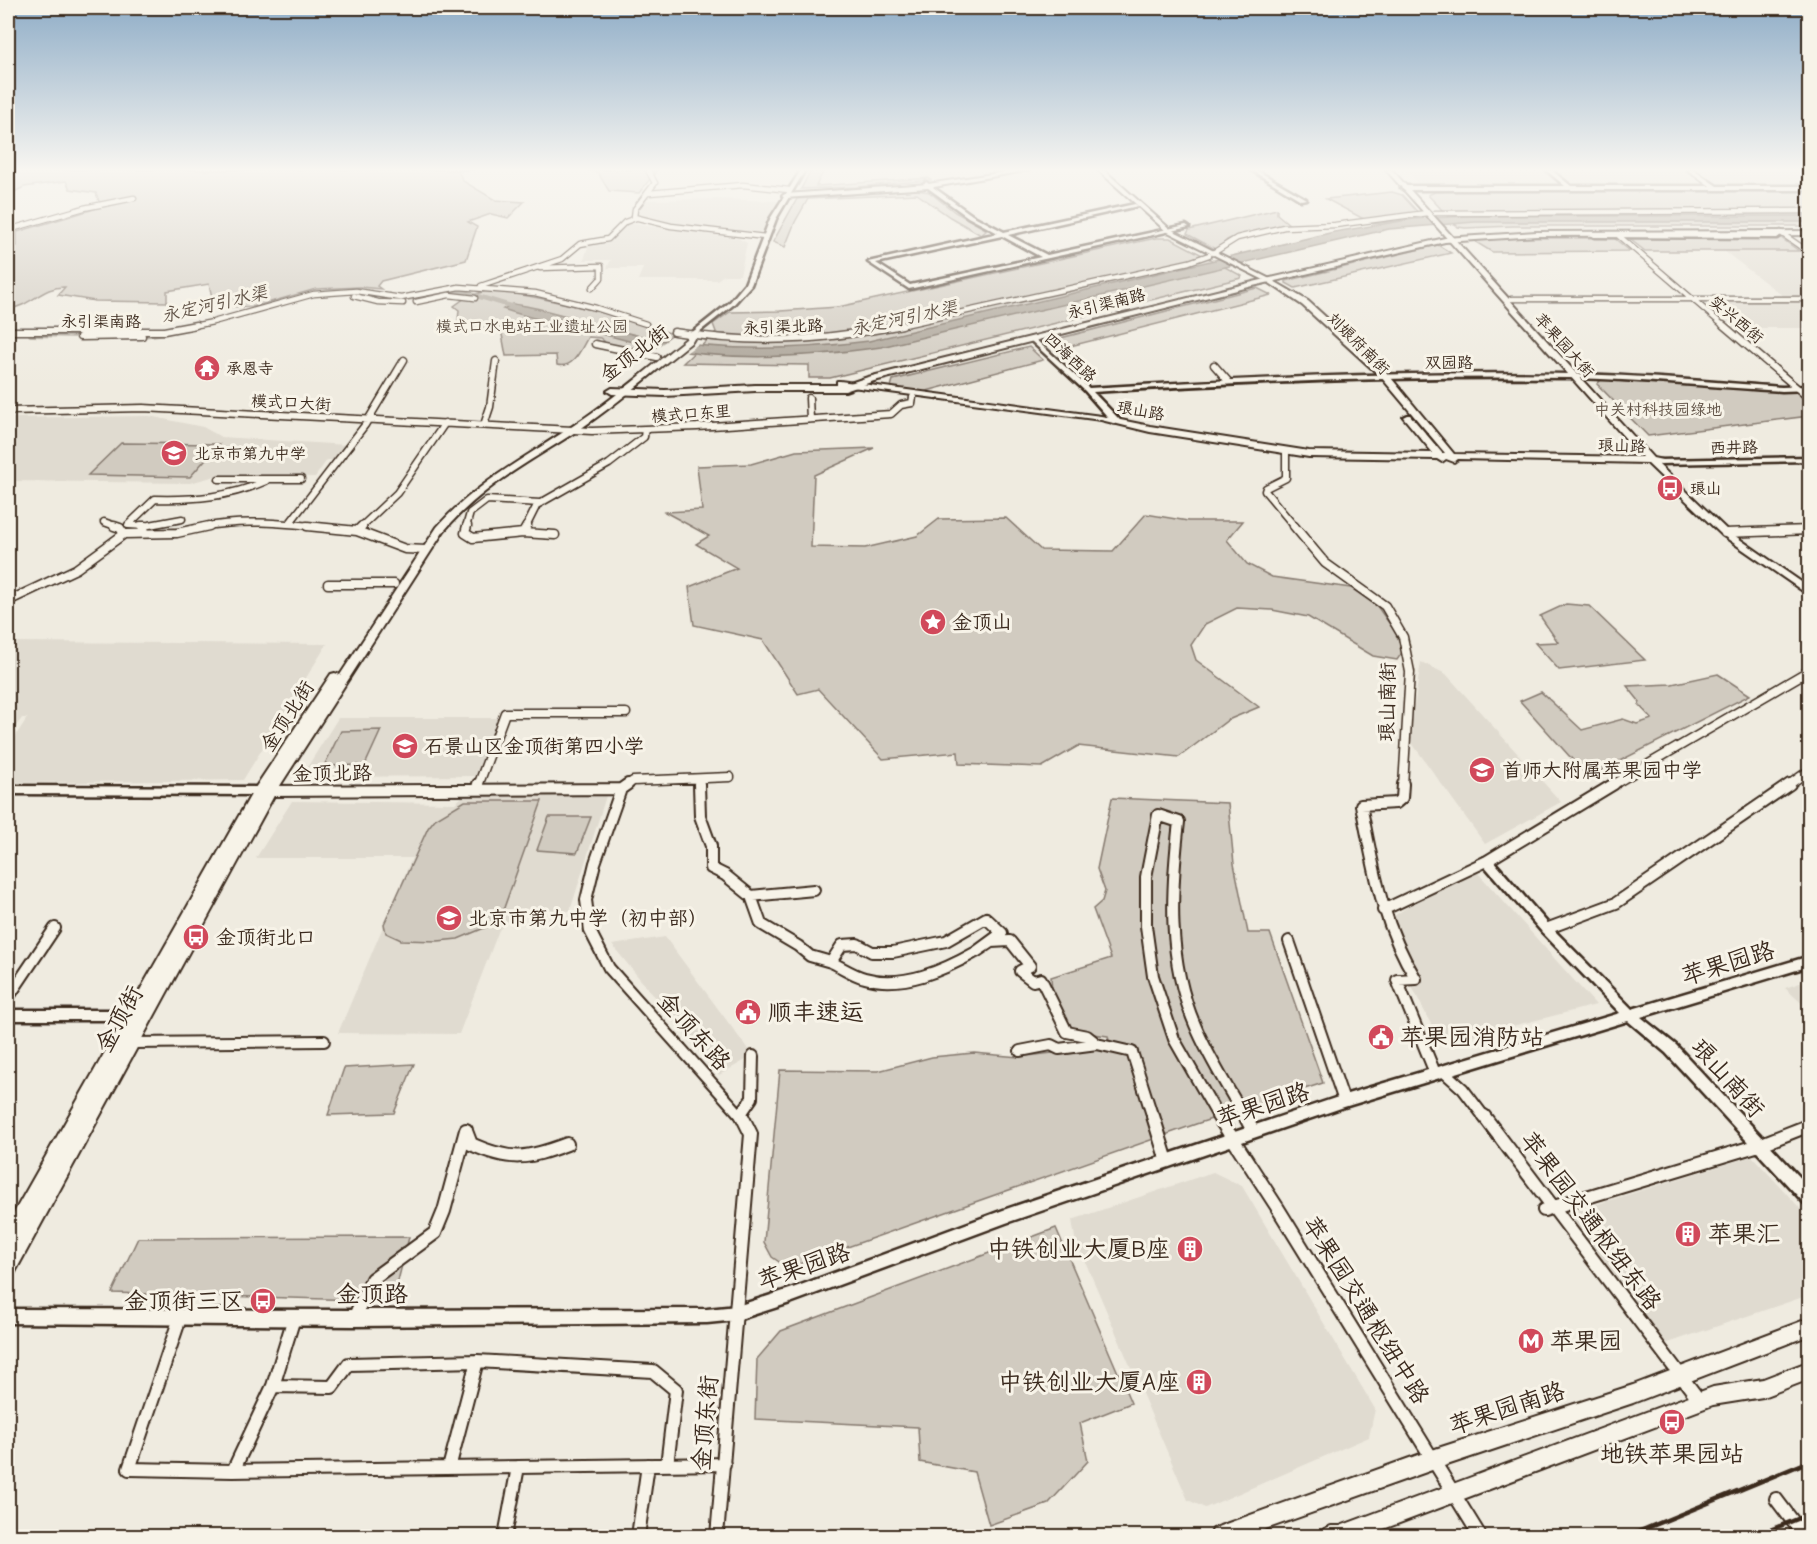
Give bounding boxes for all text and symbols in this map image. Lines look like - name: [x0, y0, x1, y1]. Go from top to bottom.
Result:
- water label: 永定河引水渠: [159, 282, 271, 327]
- street label: 永引渠南路: [1065, 286, 1147, 322]
- street label: 实兴西街: [1706, 292, 1767, 347]
- water label: 永定河引水渠: [849, 297, 961, 340]
- street label: 刘娘府南街: [1324, 309, 1393, 378]
- street label: 苹果园大街: [1531, 310, 1598, 381]
- street label: 永引渠南路: [61, 313, 141, 331]
- street label: 永引渠北路: [743, 317, 823, 337]
- park label: 模式口水电站工业遗址公园: [436, 318, 628, 336]
- street label: 金顶北街: [595, 320, 673, 387]
- street label: 四海西路: [1041, 329, 1100, 386]
- temple icon: 承恩寺: [192, 353, 222, 383]
- street label: 双园路: [1425, 354, 1473, 372]
- place label: 承恩寺: [226, 360, 274, 378]
- street label: 模式口大街: [251, 392, 331, 414]
- street label: 琅山路: [1116, 398, 1166, 424]
- park label: 中关村科技园绿地: [1594, 401, 1722, 419]
- street label: 模式口东里: [651, 402, 732, 426]
- street label: 琅山路: [1598, 436, 1646, 456]
- school or university icon: 北京市第九中学: [159, 438, 189, 468]
- street label: 西井路: [1710, 439, 1758, 457]
- place label: 北京市第九中学: [194, 445, 306, 463]
- bus stop icon: 琅山: [1655, 473, 1685, 503]
- place label: 琅山: [1690, 480, 1722, 498]
- place icon: 金顶山: [918, 607, 948, 637]
- place label: 金顶山: [952, 611, 1012, 634]
- street label: 琅山南街: [1375, 662, 1400, 742]
- street label: 金顶北街: [256, 676, 319, 756]
- school or university icon: 石景山区金顶街第四小学: [390, 731, 420, 761]
- place label: 石景山区金顶街第四小学: [424, 735, 644, 758]
- school or university icon: 首师大附属苹果园中学: [1467, 755, 1497, 785]
- place label: 首师大附属苹果园中学: [1502, 759, 1702, 782]
- street label: 金顶北路: [292, 761, 373, 786]
- school or university icon: 北京市第九中学（初中部）: [434, 903, 464, 933]
- place label: 北京市第九中学（初中部）: [468, 907, 708, 930]
- bus stop icon: 金顶街北口: [181, 922, 211, 952]
- place label: 金顶街北口: [216, 926, 316, 949]
- street label: 苹果园路: [1678, 936, 1778, 990]
- street label: 金顶街: [89, 981, 149, 1057]
- street label: 金顶东路: [651, 986, 737, 1076]
- public building icon: 顺丰速运: [733, 997, 763, 1027]
- place label: 顺丰速运: [768, 998, 864, 1026]
- public building icon: 苹果园消防站: [1366, 1022, 1396, 1052]
- place label: 苹果园消防站: [1400, 1023, 1544, 1051]
- street label: 琅山南街: [1685, 1033, 1771, 1123]
- street label: 苹果园路: [1213, 1077, 1313, 1133]
- street label: 苹果园交通枢纽东路: [1515, 1126, 1667, 1316]
- street label: 苹果园交通枢纽中路: [1297, 1211, 1435, 1409]
- building icon: 苹果汇: [1673, 1219, 1703, 1249]
- place label: 苹果汇: [1708, 1220, 1780, 1248]
- building icon: 中铁创业大厦B座: [1175, 1234, 1205, 1264]
- place label: 中铁创业大厦B座: [987, 1235, 1170, 1263]
- street label: 苹果园路: [754, 1237, 854, 1295]
- street label: 金顶路: [336, 1280, 408, 1308]
- bus stop icon: 金顶街三区: [248, 1286, 278, 1316]
- place label: 金顶街三区: [124, 1287, 244, 1315]
- metro station icon: 苹果园: [1516, 1326, 1546, 1356]
- place label: 苹果园: [1550, 1327, 1622, 1355]
- building icon: 中铁创业大厦A座: [1184, 1367, 1214, 1397]
- place label: 中铁创业大厦A座: [998, 1368, 1180, 1396]
- street label: 金顶东街: [687, 1374, 723, 1472]
- street label: 苹果园南路: [1446, 1376, 1568, 1440]
- bus stop icon: 地铁苹果园站: [1657, 1407, 1687, 1437]
- place label: 地铁苹果园站: [1600, 1440, 1744, 1468]

